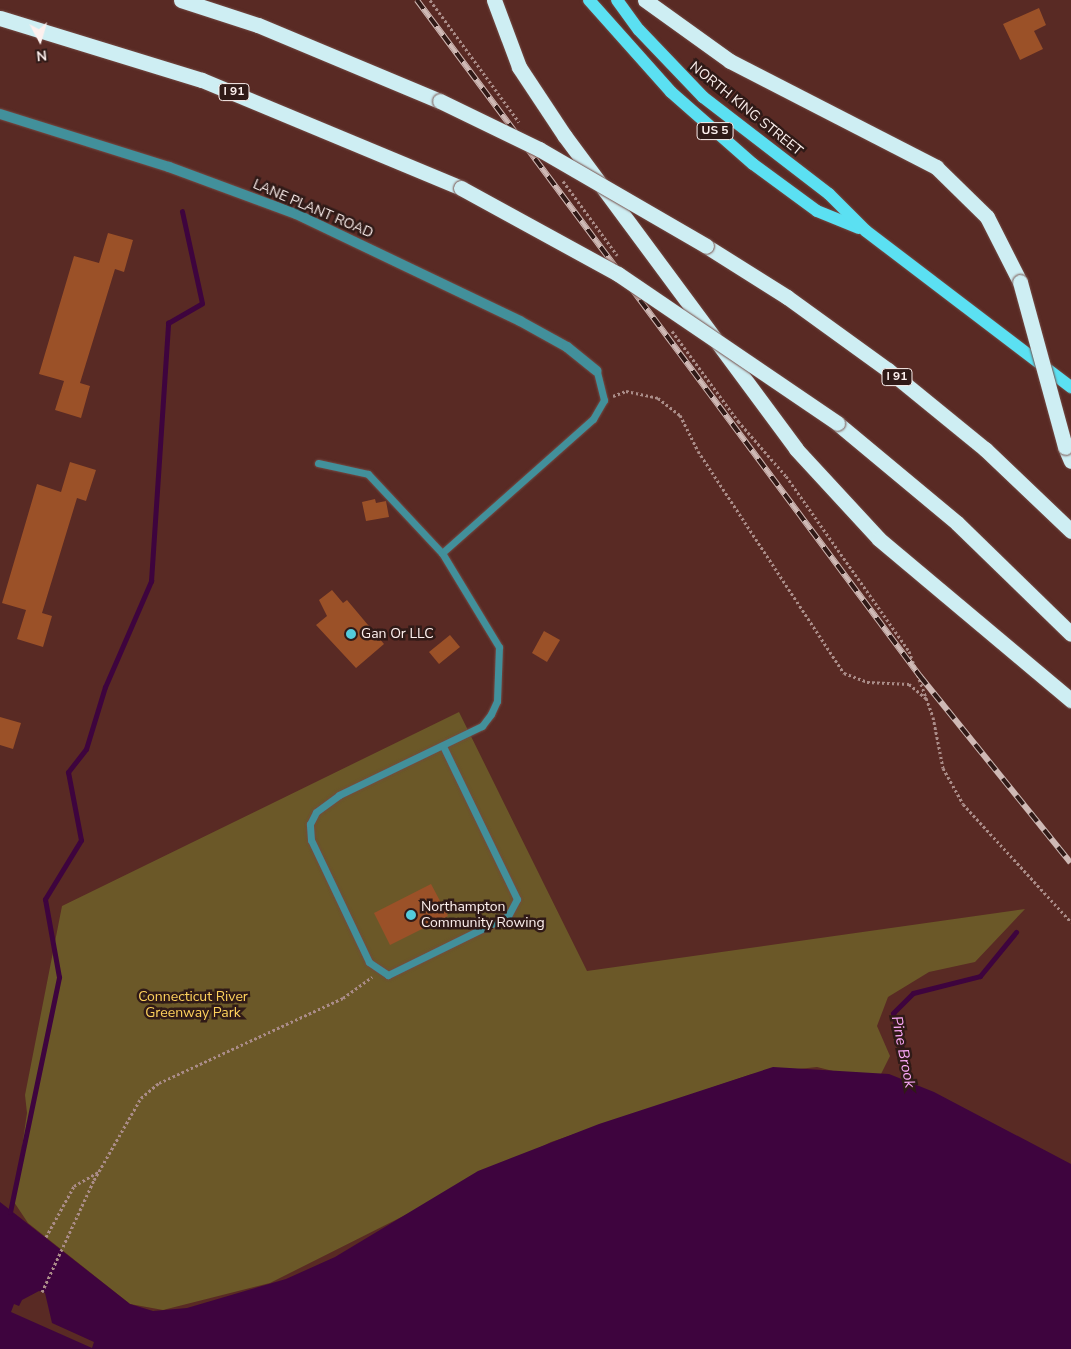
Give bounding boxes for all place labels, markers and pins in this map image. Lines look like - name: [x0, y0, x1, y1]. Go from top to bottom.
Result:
- place label: Gan Or LLC: [361, 626, 434, 642]
- marker: Gan Or LLC: [345, 628, 357, 640]
- place label: Northampton Community Rowing: [421, 899, 545, 932]
- marker: Northampton Community Rowing: [405, 909, 417, 921]

